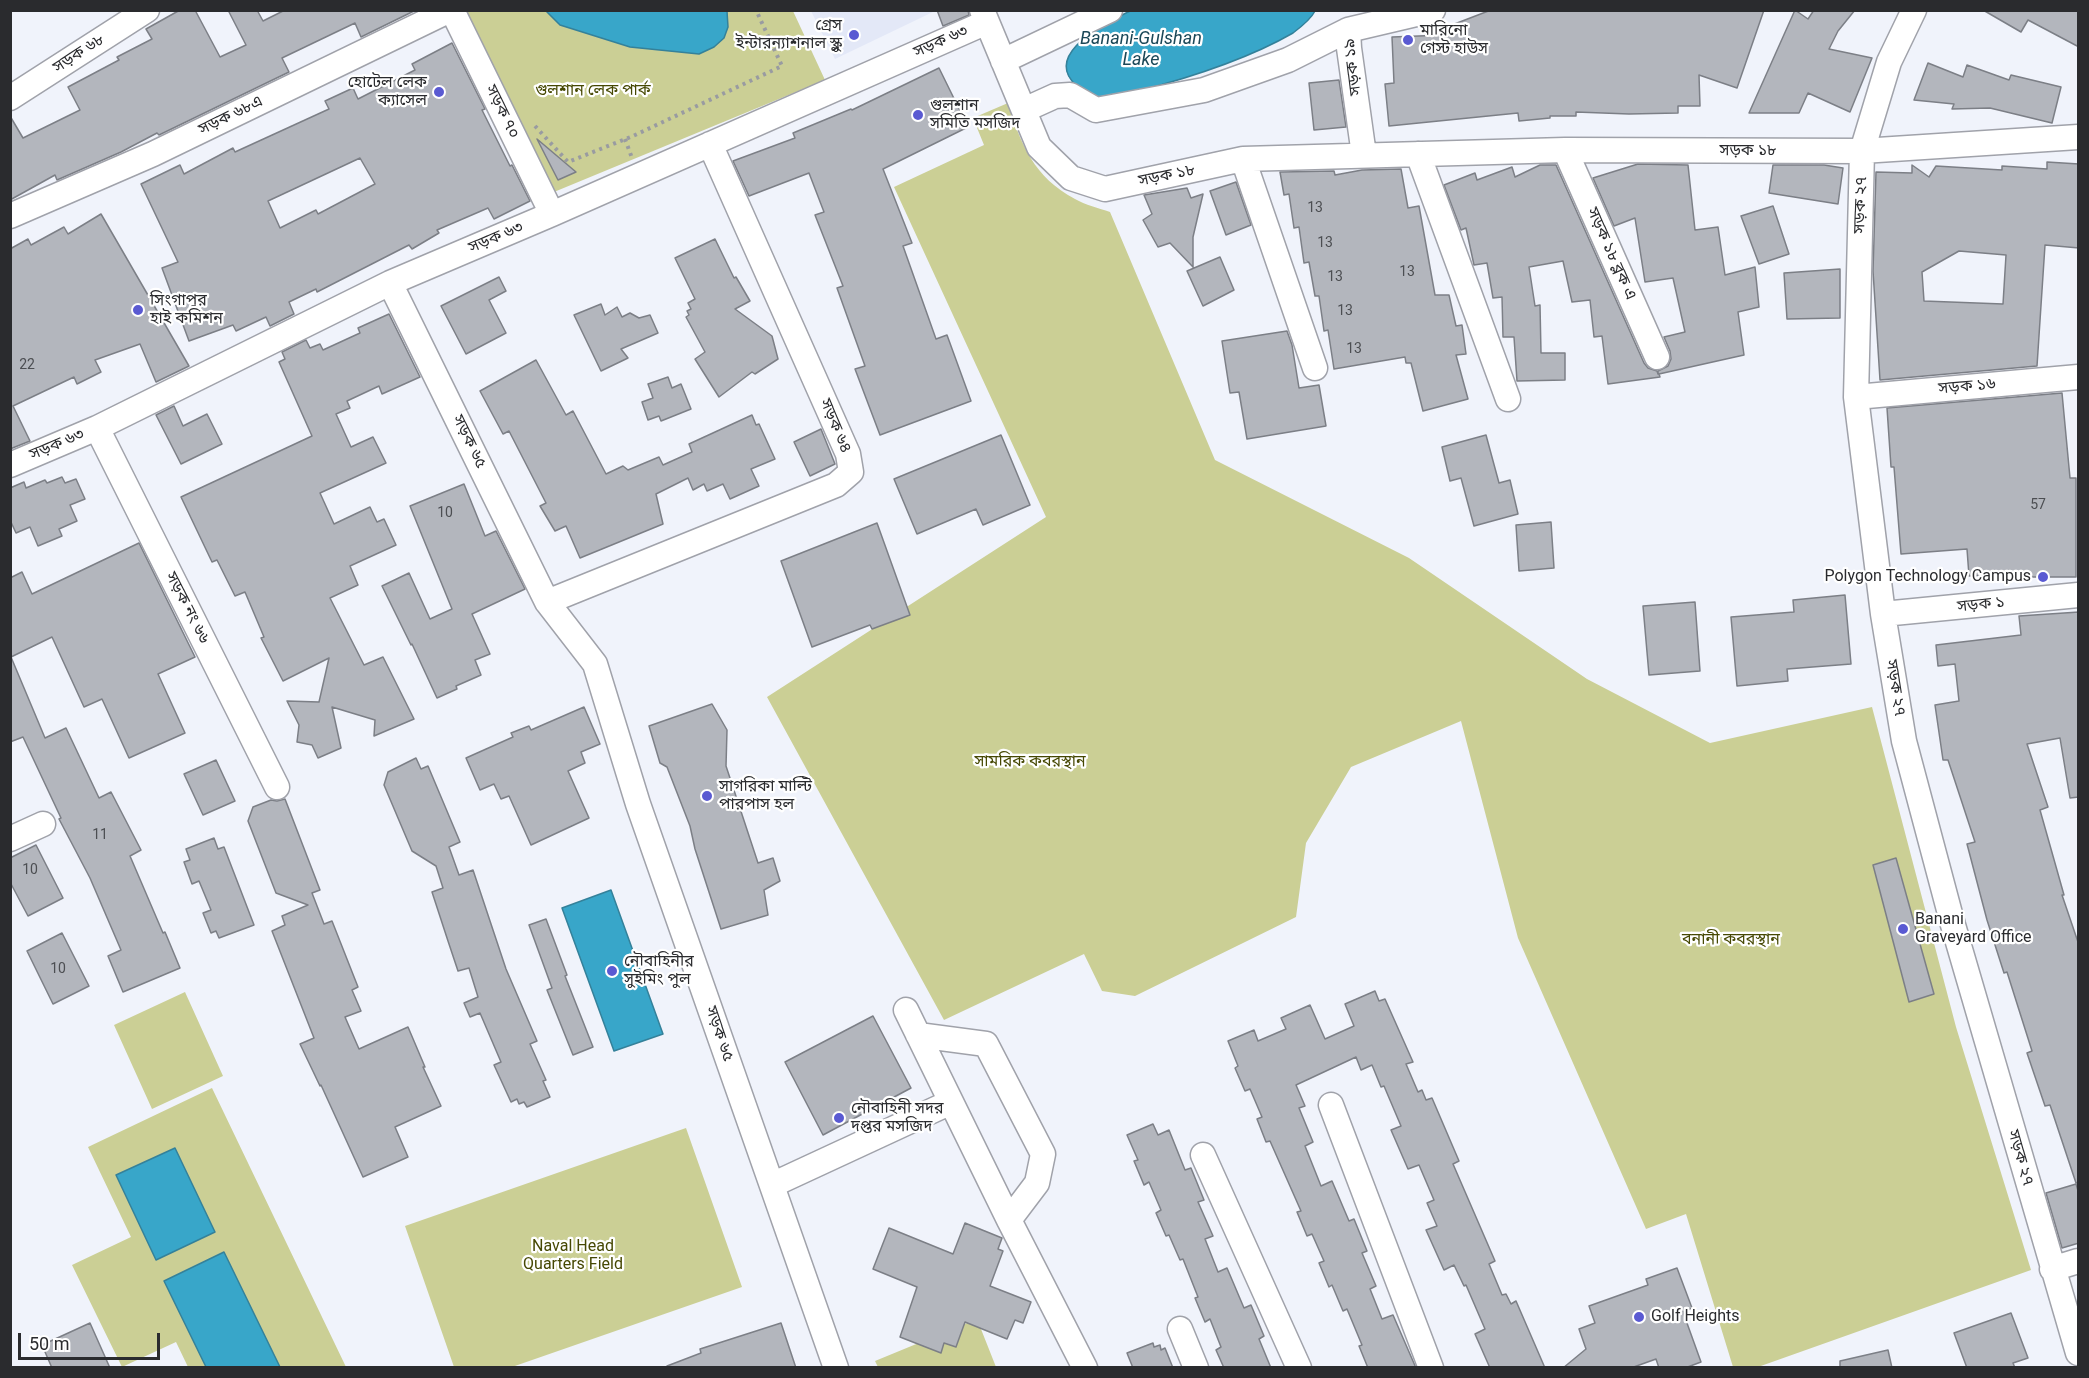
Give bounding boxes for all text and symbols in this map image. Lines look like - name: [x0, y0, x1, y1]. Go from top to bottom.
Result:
- place label: গ্রেস ইন্টারন্যাশনাল স্কুল: [736, 16, 842, 54]
- place label: মারিনো গেস্ট হাউস: [1420, 21, 1488, 59]
- street label: সড়ক ৬৩: [911, 22, 971, 62]
- marker: গ্রেস ইন্টারন্যাশনাল স্কুল: [847, 28, 861, 42]
- water label: Banani-Gulshan Lake: [1080, 28, 1202, 70]
- street label: সড়ক ৬৮: [50, 30, 108, 78]
- marker: মারিনো গেস্ট হাউস: [1401, 33, 1415, 47]
- street label: সড়ক ১৯: [1340, 37, 1366, 97]
- place label: হোটেল লেক ক্যাসেল: [348, 73, 427, 111]
- park label: গুলশান লেক পার্ক: [535, 81, 651, 101]
- street label: সড়ক ৭০: [481, 82, 523, 142]
- marker: হোটেল লেক ক্যাসেল: [432, 85, 446, 99]
- street label: সড়ক ৬৮এ: [196, 92, 266, 140]
- place label: গুলশান সমিতি মসজিদ: [930, 96, 1020, 134]
- marker: গুলশান সমিতি মসজিদ: [911, 108, 925, 122]
- street label: সড়ক ১৮: [1719, 141, 1777, 161]
- street label: সড়ক ১৮: [1137, 161, 1197, 191]
- street label: সড়ক ২৭: [1850, 176, 1872, 234]
- house number: 13: [1307, 200, 1323, 216]
- street label: সড়ক ১৮ ব্লক এ: [1582, 205, 1640, 303]
- street label: সড়ক ৬৩: [466, 218, 526, 258]
- house number: 13: [1317, 235, 1333, 251]
- house number: 13: [1399, 264, 1415, 280]
- house number: 13: [1327, 269, 1343, 285]
- place label: সিংগাপুর হাই কমিশন: [150, 291, 223, 329]
- marker: সিংগাপুর হাই কমিশন: [131, 303, 145, 317]
- house number: 13: [1337, 303, 1353, 319]
- house number: 13: [1346, 341, 1362, 357]
- house number: 22: [19, 357, 35, 373]
- street label: সড়ক ১৬: [1938, 375, 1996, 399]
- street label: সড়ক ৬৪: [815, 396, 855, 456]
- street label: সড়ক ৬৫: [448, 412, 490, 472]
- street label: সড়ক ৬৩: [27, 425, 87, 465]
- house number: 57: [2030, 497, 2046, 513]
- house number: 10: [437, 505, 453, 521]
- place label: Polygon Technology Campus: [1824, 567, 2031, 587]
- street label: সড়ক নং ৬৬: [161, 569, 213, 647]
- marker: Polygon Technology Campus: [2036, 570, 2050, 584]
- street label: সড়ক ১: [1956, 593, 2006, 617]
- street label: সড়ক ২৭: [1881, 658, 1909, 718]
- park label: সামরিক কবরস্থান: [974, 752, 1086, 772]
- place label: সাগরিকা মাল্টি পারপাস হল: [719, 777, 812, 815]
- marker: সাগরিকা মাল্টি পারপাস হল: [700, 789, 714, 803]
- house number: 11: [92, 827, 108, 843]
- house number: 10: [22, 862, 38, 878]
- place label: Banani Graveyard Office: [1915, 910, 2032, 948]
- marker: Banani Graveyard Office: [1896, 922, 1910, 936]
- park label: বনানী কবরস্থান: [1682, 930, 1780, 950]
- place label: নৌবাহিনীর সুইমিং পুল: [624, 952, 694, 990]
- house number: 10: [50, 961, 66, 977]
- marker: নৌবাহিনীর সুইমিং পুল: [605, 964, 619, 978]
- street label: সড়ক ৬৫: [701, 1004, 737, 1064]
- place label: নৌবাহিনী সদর দপ্তর মসজিদ: [851, 1099, 943, 1137]
- marker: নৌবাহিনী সদর দপ্তর মসজিদ: [832, 1111, 846, 1125]
- street label: সড়ক ২৭: [2003, 1128, 2037, 1188]
- park label: Naval Head Quarters Field: [523, 1237, 623, 1275]
- place label: Golf Heights: [1651, 1307, 1740, 1327]
- marker: Golf Heights: [1632, 1310, 1646, 1324]
- scale bar: [21, 1321, 164, 1359]
- text: 50 m: [29, 1333, 69, 1354]

